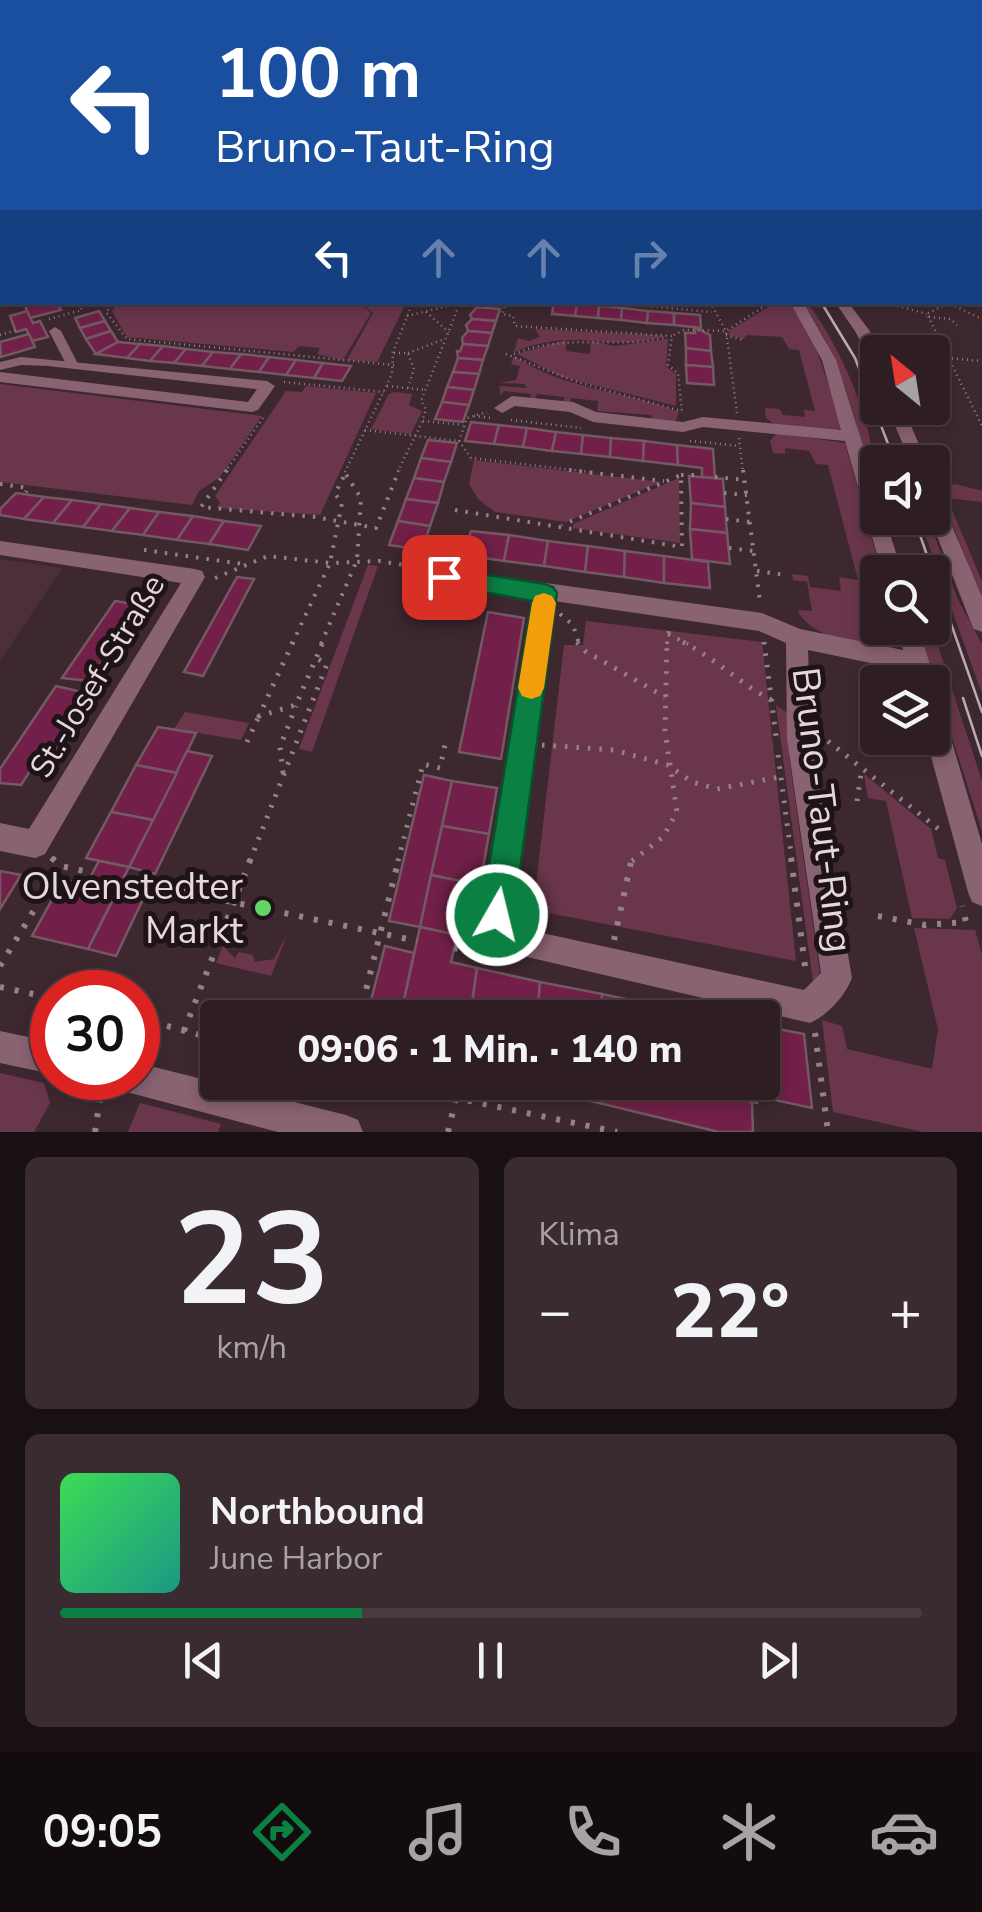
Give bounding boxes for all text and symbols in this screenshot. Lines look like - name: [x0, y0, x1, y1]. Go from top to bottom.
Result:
- text: 100 m: [215, 26, 421, 122]
- icon: left: [50, 40, 180, 170]
- text: Bruno-Taut-Ring: [215, 117, 555, 178]
- icon: left: [306, 230, 361, 285]
- icon: ahead: [411, 230, 466, 285]
- icon: ahead: [516, 230, 571, 285]
- icon: right: [621, 230, 676, 285]
- north arrow: [860, 335, 950, 425]
- map controls: [860, 335, 950, 755]
- button: sound: [860, 445, 950, 535]
- pin: [402, 535, 487, 620]
- icon: arrive: [417, 550, 472, 605]
- button: search: [860, 555, 950, 645]
- street label: St.-Josef-Straße: [20, 567, 175, 786]
- street label: Bruno-Taut-Ring: [780, 665, 865, 955]
- button: layers: [860, 665, 950, 755]
- place label: Olvenstedter Markt: [21, 861, 244, 956]
- position arrow: [445, 863, 549, 967]
- marker: Olvenstedter Markt: [252, 897, 274, 919]
- speed limit sign: 30: [30, 970, 160, 1100]
- text: 09:06 · 1 Min. · 140 m: [297, 1024, 683, 1075]
- text: 23: [174, 1172, 330, 1349]
- text: Klima: [539, 1213, 620, 1256]
- text: 22°: [671, 1261, 790, 1363]
- text: −: [539, 1274, 572, 1349]
- text: +: [889, 1274, 922, 1349]
- text: km/h: [216, 1326, 287, 1369]
- text: Northbound: [210, 1486, 425, 1537]
- text: June Harbor: [210, 1537, 382, 1580]
- icon: previous: [176, 1633, 231, 1688]
- icon: pause: [463, 1633, 518, 1688]
- icon: next: [751, 1633, 806, 1688]
- icon: directions: [247, 1797, 317, 1867]
- icon: music: [403, 1797, 473, 1867]
- icon: phone: [558, 1797, 628, 1867]
- icon: climate: [714, 1797, 784, 1867]
- icon: car: [869, 1797, 939, 1867]
- text: 09:05: [43, 1802, 162, 1863]

